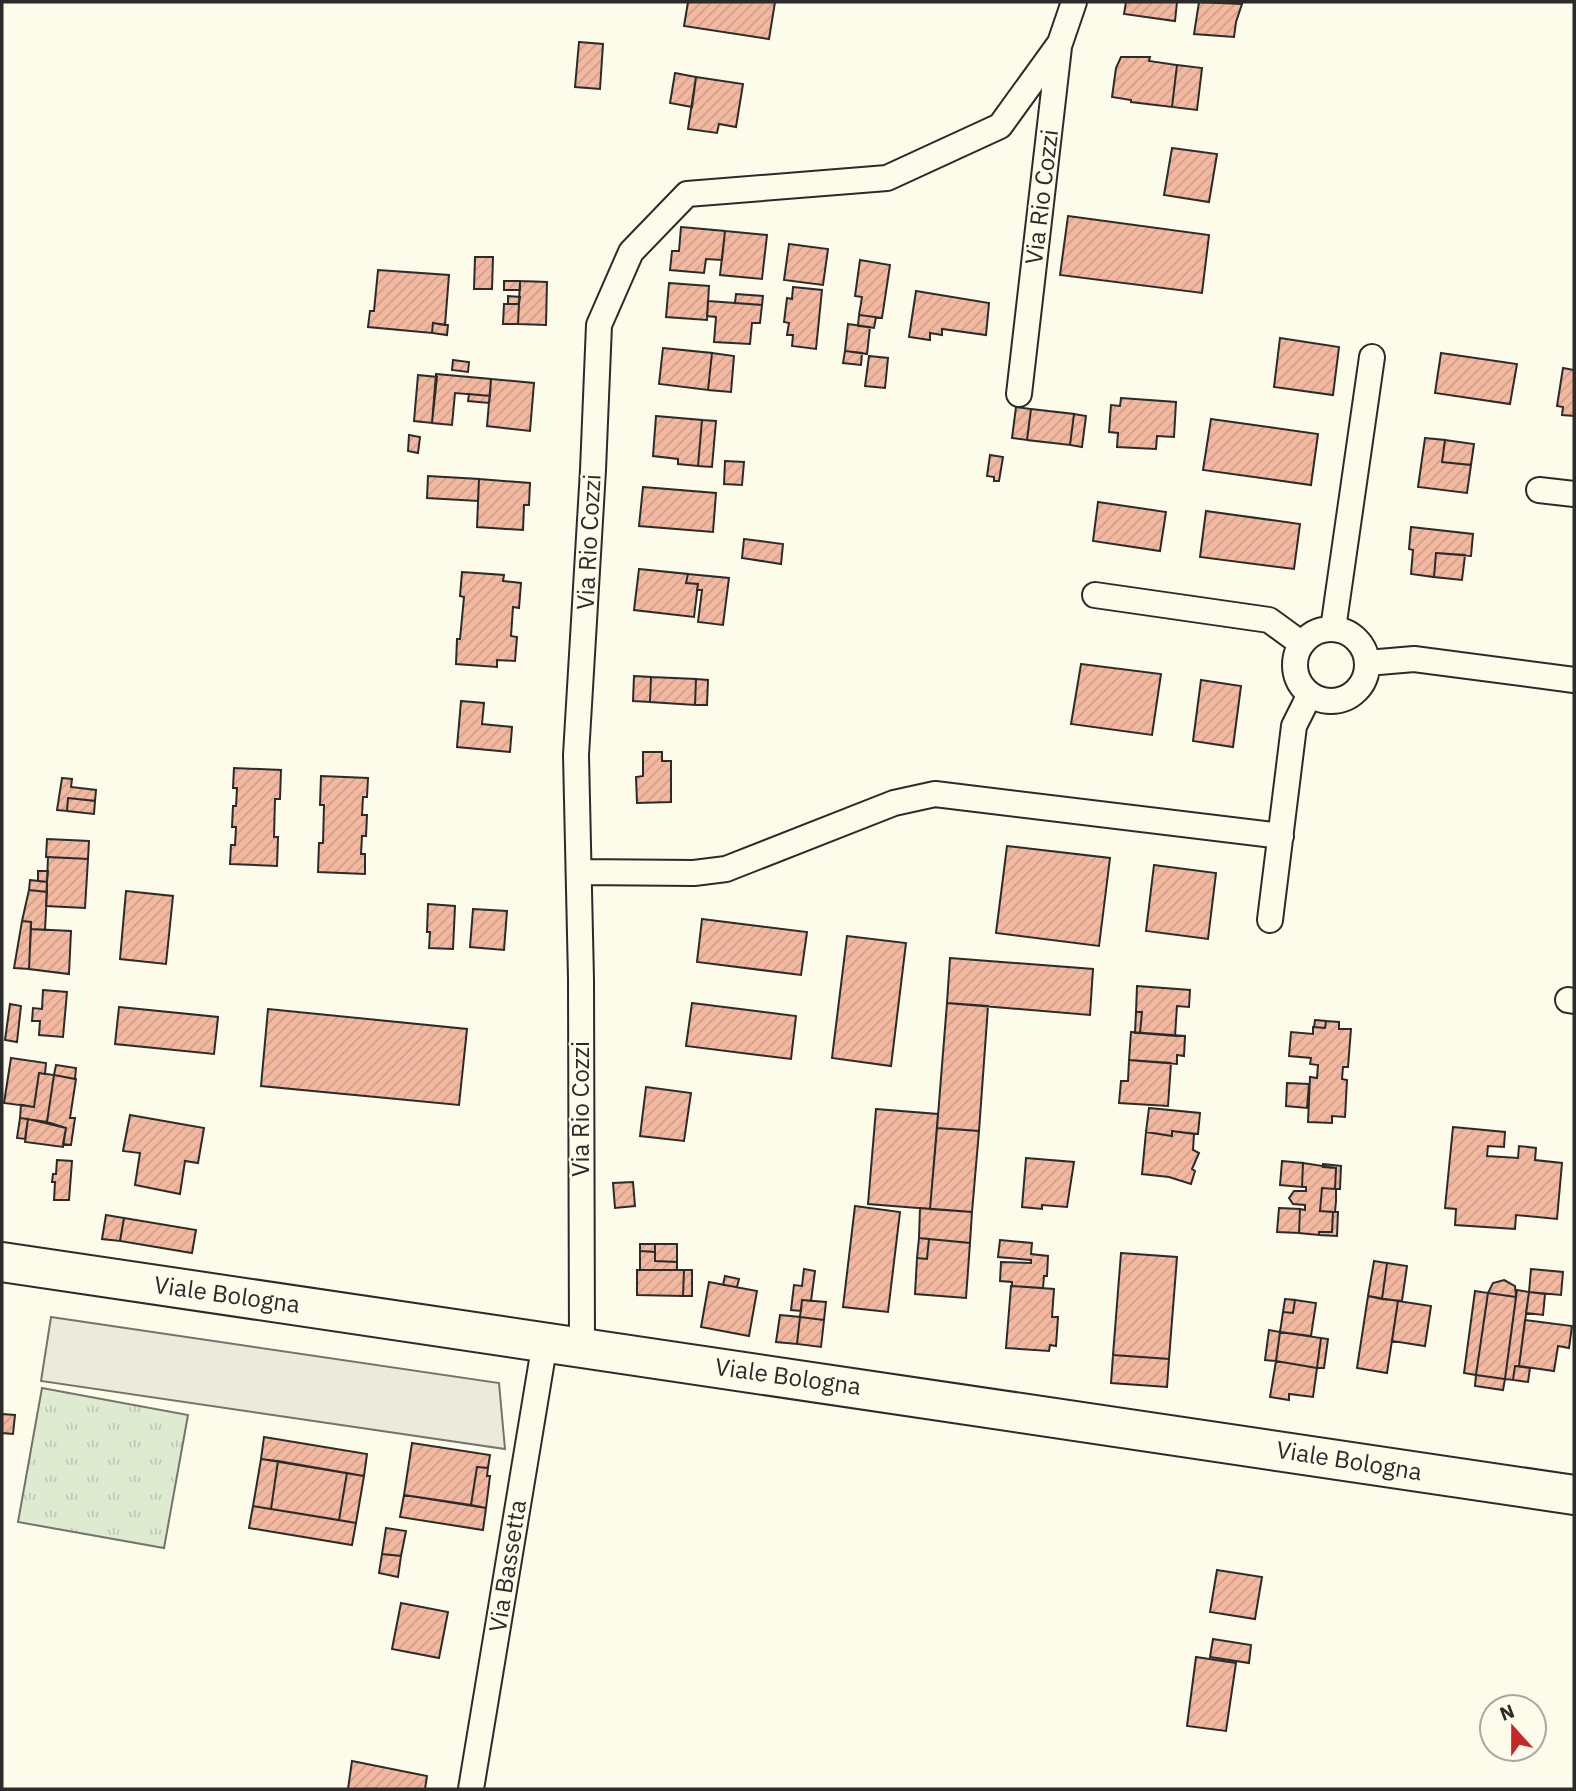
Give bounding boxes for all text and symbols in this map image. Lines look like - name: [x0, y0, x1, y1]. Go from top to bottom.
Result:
- street label: Via Rio Cozzi: [1017, 127, 1065, 266]
- street label: Via Rio Cozzi: [568, 473, 608, 611]
- street label: Via Rio Cozzi: [564, 1041, 596, 1177]
- street label: Viale Bologna: [152, 1268, 302, 1320]
- street label: Viale Bologna: [713, 1350, 863, 1402]
- street label: Viale Bologna: [1274, 1433, 1424, 1487]
- street label: Via Bassetta: [481, 1497, 533, 1634]
- north arrow: [1478, 1693, 1548, 1763]
- text: N: [1496, 1698, 1518, 1726]

